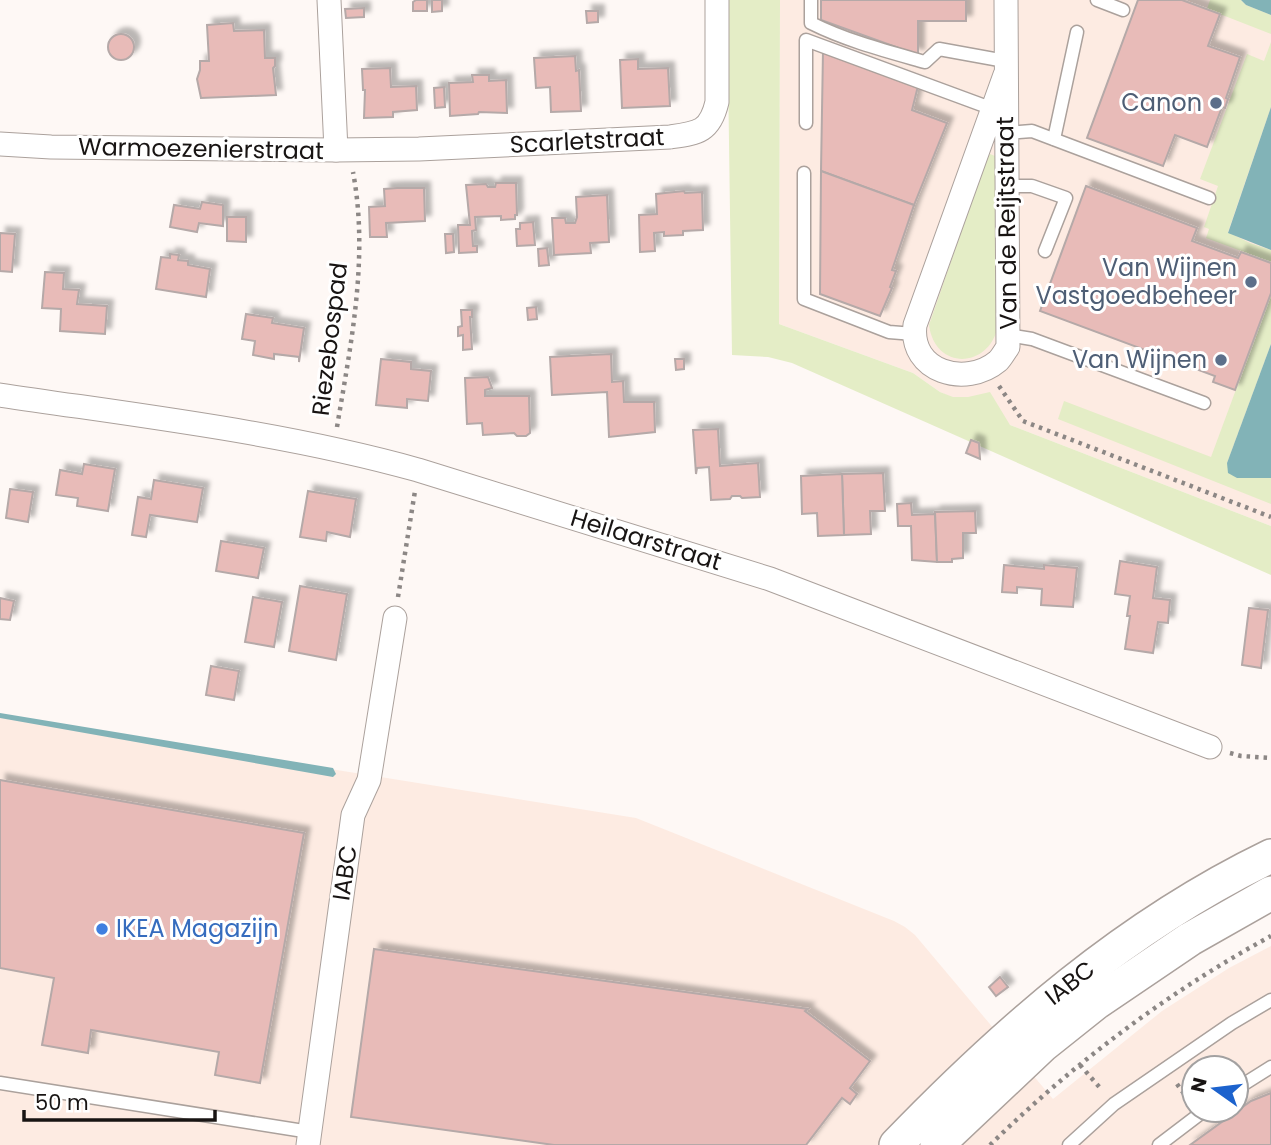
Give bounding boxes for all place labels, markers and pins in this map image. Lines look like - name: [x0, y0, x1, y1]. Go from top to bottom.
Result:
- place label: Canon: [1121, 86, 1202, 119]
- marker: Canon: [1208, 95, 1224, 111]
- place label: Van Wijnen Vastgoedbeheer: [1035, 251, 1237, 312]
- marker: Van Wijnen Vastgoedbeheer: [1243, 274, 1259, 290]
- place label: Van Wijnen: [1072, 343, 1207, 376]
- marker: Van Wijnen: [1213, 352, 1229, 368]
- place label: IKEA Magazijn: [116, 912, 279, 945]
- marker: IKEA Magazijn: [94, 921, 110, 937]

